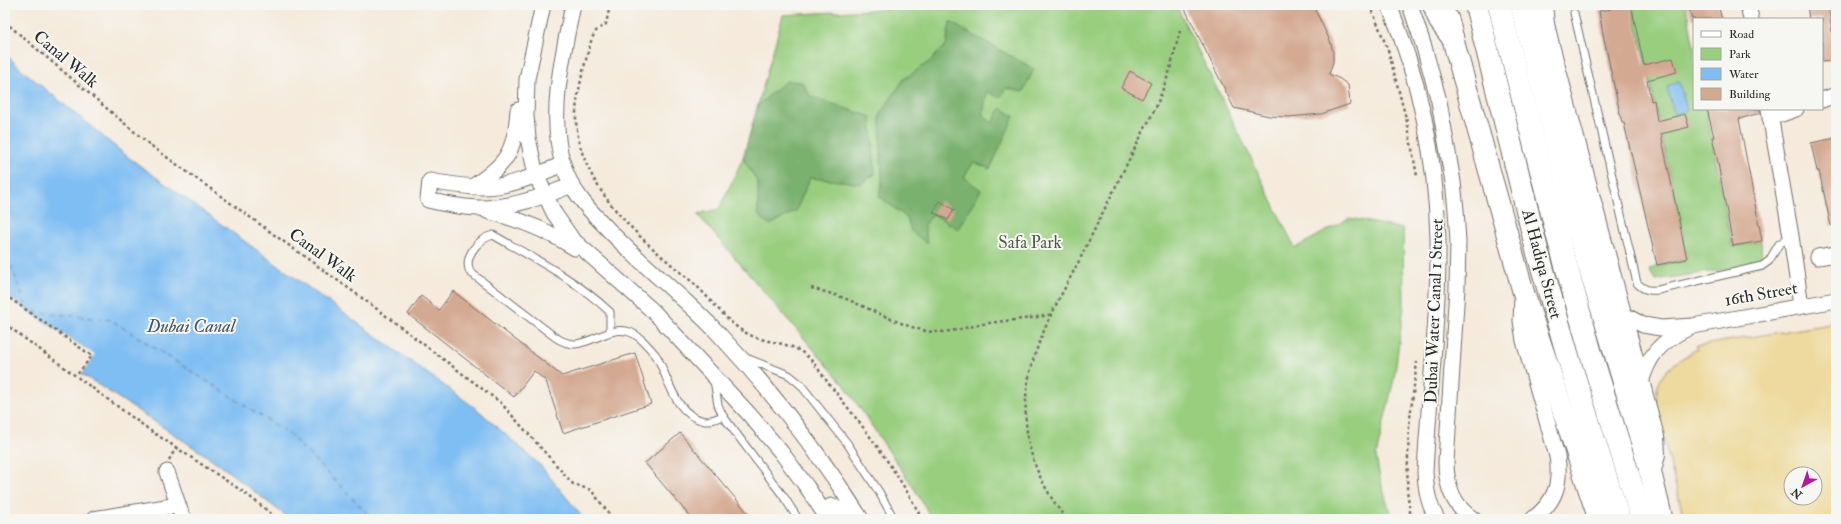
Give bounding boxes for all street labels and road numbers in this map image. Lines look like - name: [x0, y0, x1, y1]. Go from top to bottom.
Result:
- street label: Canal Walk: [29, 26, 103, 92]
- street label: Al Hadiqa Street: [1517, 206, 1567, 322]
- street label: Dubai Water Canal 1 Street: [1420, 218, 1448, 404]
- street label: Canal Walk: [285, 223, 361, 287]
- street label: 16th Street: [1723, 277, 1800, 311]

